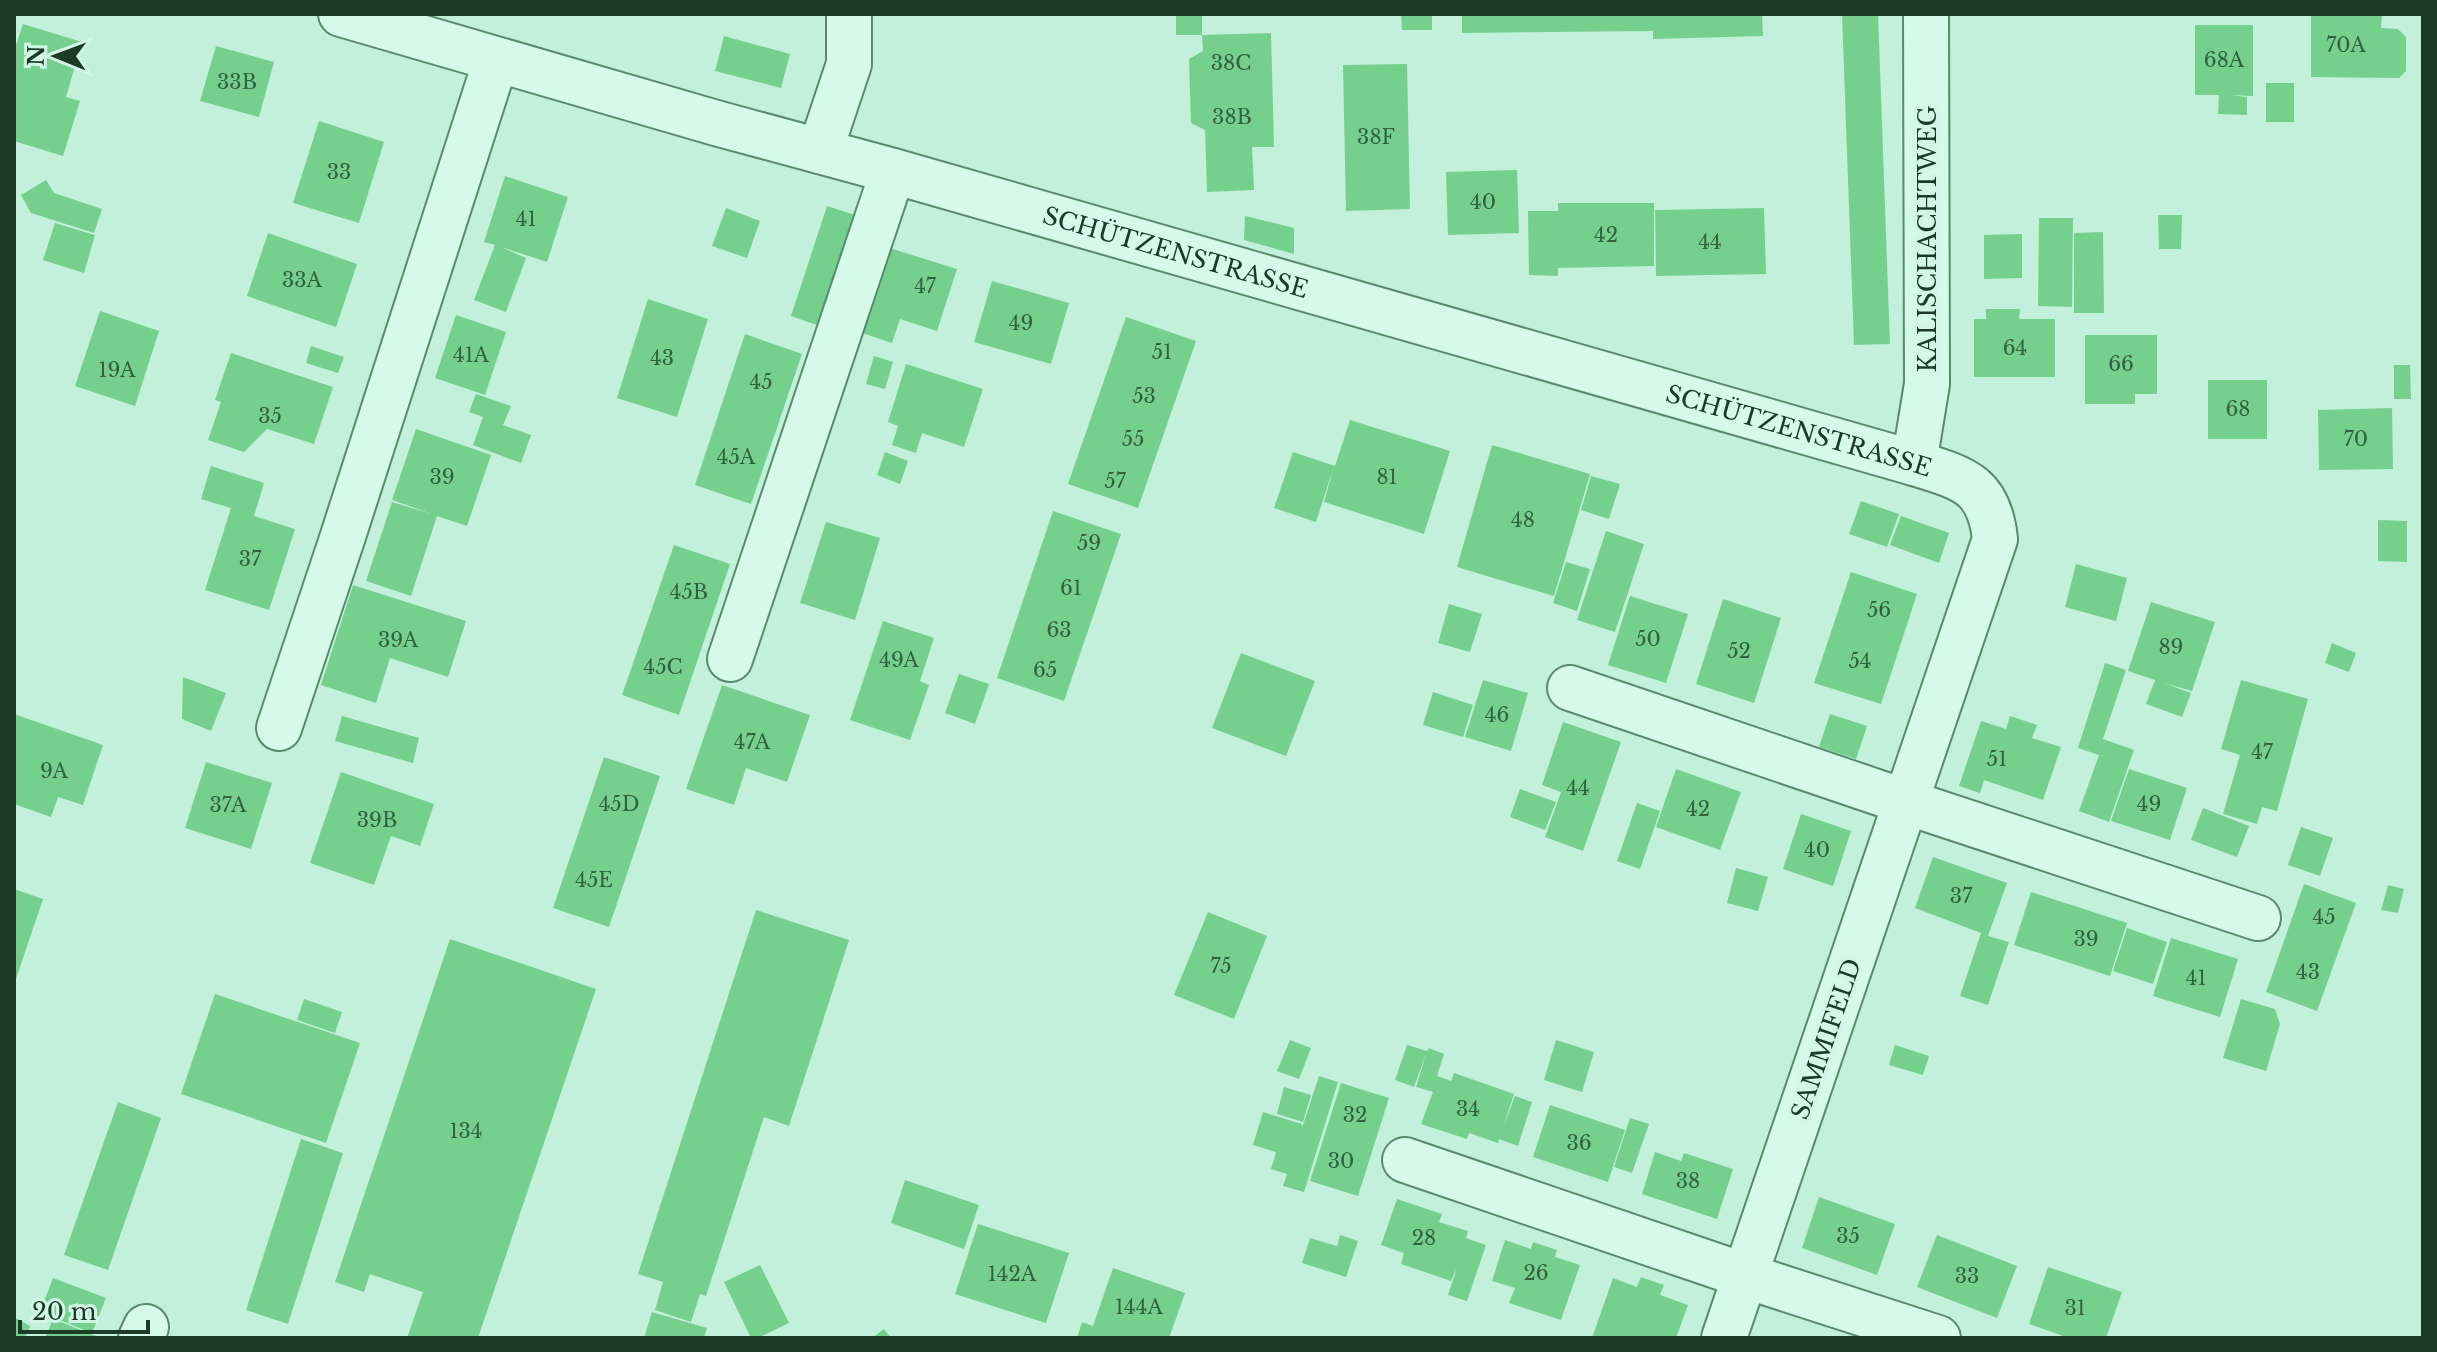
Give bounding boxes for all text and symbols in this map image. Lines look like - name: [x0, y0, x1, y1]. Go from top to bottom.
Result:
- north arrow: [16, 16, 96, 96]
- house number: 70A: [2326, 33, 2366, 57]
- text: N: [23, 45, 50, 66]
- house number: 68A: [2204, 48, 2245, 72]
- house number: 38C: [1211, 51, 1251, 75]
- house number: 33B: [217, 70, 257, 94]
- house number: 38B: [1212, 105, 1252, 129]
- street label: KALISCHACHTWEG: [1913, 105, 1942, 372]
- house number: 38F: [1357, 125, 1395, 149]
- house number: 33: [327, 160, 351, 184]
- house number: 40: [1470, 190, 1496, 214]
- street label: SCHÜTZENSTRASSE: [1040, 200, 1312, 304]
- house number: 41: [516, 207, 536, 231]
- house number: 42: [1594, 223, 1618, 247]
- house number: 44: [1698, 230, 1722, 254]
- house number: 33A: [282, 268, 323, 292]
- house number: 47: [914, 274, 937, 298]
- house number: 49: [1009, 311, 1033, 335]
- house number: 64: [2003, 336, 2027, 360]
- house number: 51: [1152, 340, 1172, 364]
- house number: 41A: [453, 343, 490, 367]
- house number: 43: [650, 346, 674, 370]
- house number: 66: [2108, 352, 2134, 376]
- house number: 19A: [99, 358, 136, 382]
- house number: 45: [749, 370, 773, 394]
- street label: SCHÜTZENSTRASSE: [1663, 378, 1935, 482]
- house number: 53: [1132, 384, 1156, 408]
- house number: 68: [2226, 397, 2250, 421]
- house number: 35: [258, 404, 282, 428]
- house number: 55: [1122, 427, 1144, 451]
- house number: 70: [2344, 427, 2368, 451]
- house number: 45A: [717, 445, 756, 469]
- house number: 39: [429, 465, 455, 489]
- house number: 81: [1376, 465, 1398, 489]
- house number: 57: [1104, 469, 1127, 493]
- house number: 48: [1511, 508, 1535, 532]
- house number: 59: [1077, 531, 1101, 555]
- house number: 37: [239, 547, 262, 571]
- house number: 61: [1060, 576, 1082, 600]
- house number: 45B: [670, 580, 708, 604]
- house number: 56: [1867, 598, 1891, 622]
- house number: 63: [1046, 618, 1072, 642]
- house number: 50: [1635, 627, 1661, 651]
- house number: 39A: [378, 628, 419, 652]
- house number: 89: [2159, 635, 2183, 659]
- house number: 52: [1727, 639, 1751, 663]
- house number: 49A: [879, 648, 919, 672]
- house number: 54: [1848, 649, 1872, 673]
- house number: 45C: [643, 655, 683, 679]
- house number: 65: [1033, 658, 1057, 682]
- house number: 46: [1485, 703, 1509, 727]
- house number: 47A: [734, 730, 771, 754]
- house number: 47: [2251, 740, 2274, 764]
- house number: 51: [1987, 747, 2007, 771]
- house number: 9A: [40, 759, 69, 783]
- house number: 44: [1566, 776, 1590, 800]
- house number: 45D: [599, 792, 639, 816]
- house number: 49: [2137, 792, 2161, 816]
- house number: 37A: [209, 793, 247, 817]
- house number: 42: [1686, 797, 1710, 821]
- house number: 39B: [357, 808, 397, 832]
- house number: 40: [1804, 838, 1830, 862]
- house number: 45E: [575, 868, 613, 892]
- house number: 37: [1950, 884, 1973, 908]
- house number: 45: [2312, 905, 2336, 929]
- house number: 39: [2073, 927, 2099, 951]
- house number: 75: [1210, 954, 1232, 978]
- street label: SAMMIFELD: [1785, 955, 1867, 1123]
- house number: 43: [2296, 960, 2320, 984]
- house number: 41: [2186, 966, 2206, 990]
- house number: 34: [1456, 1097, 1480, 1121]
- house number: 32: [1343, 1103, 1367, 1127]
- house number: 134: [450, 1119, 482, 1143]
- house number: 36: [1566, 1131, 1592, 1155]
- house number: 30: [1328, 1149, 1354, 1173]
- house number: 38: [1676, 1169, 1700, 1193]
- house number: 35: [1836, 1224, 1860, 1248]
- house number: 28: [1412, 1226, 1436, 1250]
- house number: 26: [1523, 1261, 1549, 1285]
- house number: 142A: [988, 1262, 1037, 1286]
- house number: 33: [1955, 1264, 1979, 1288]
- scale bar: [20, 1284, 148, 1334]
- house number: 144A: [1115, 1295, 1163, 1319]
- house number: 31: [2064, 1296, 2086, 1320]
- text: 20 m: [32, 1297, 97, 1326]

